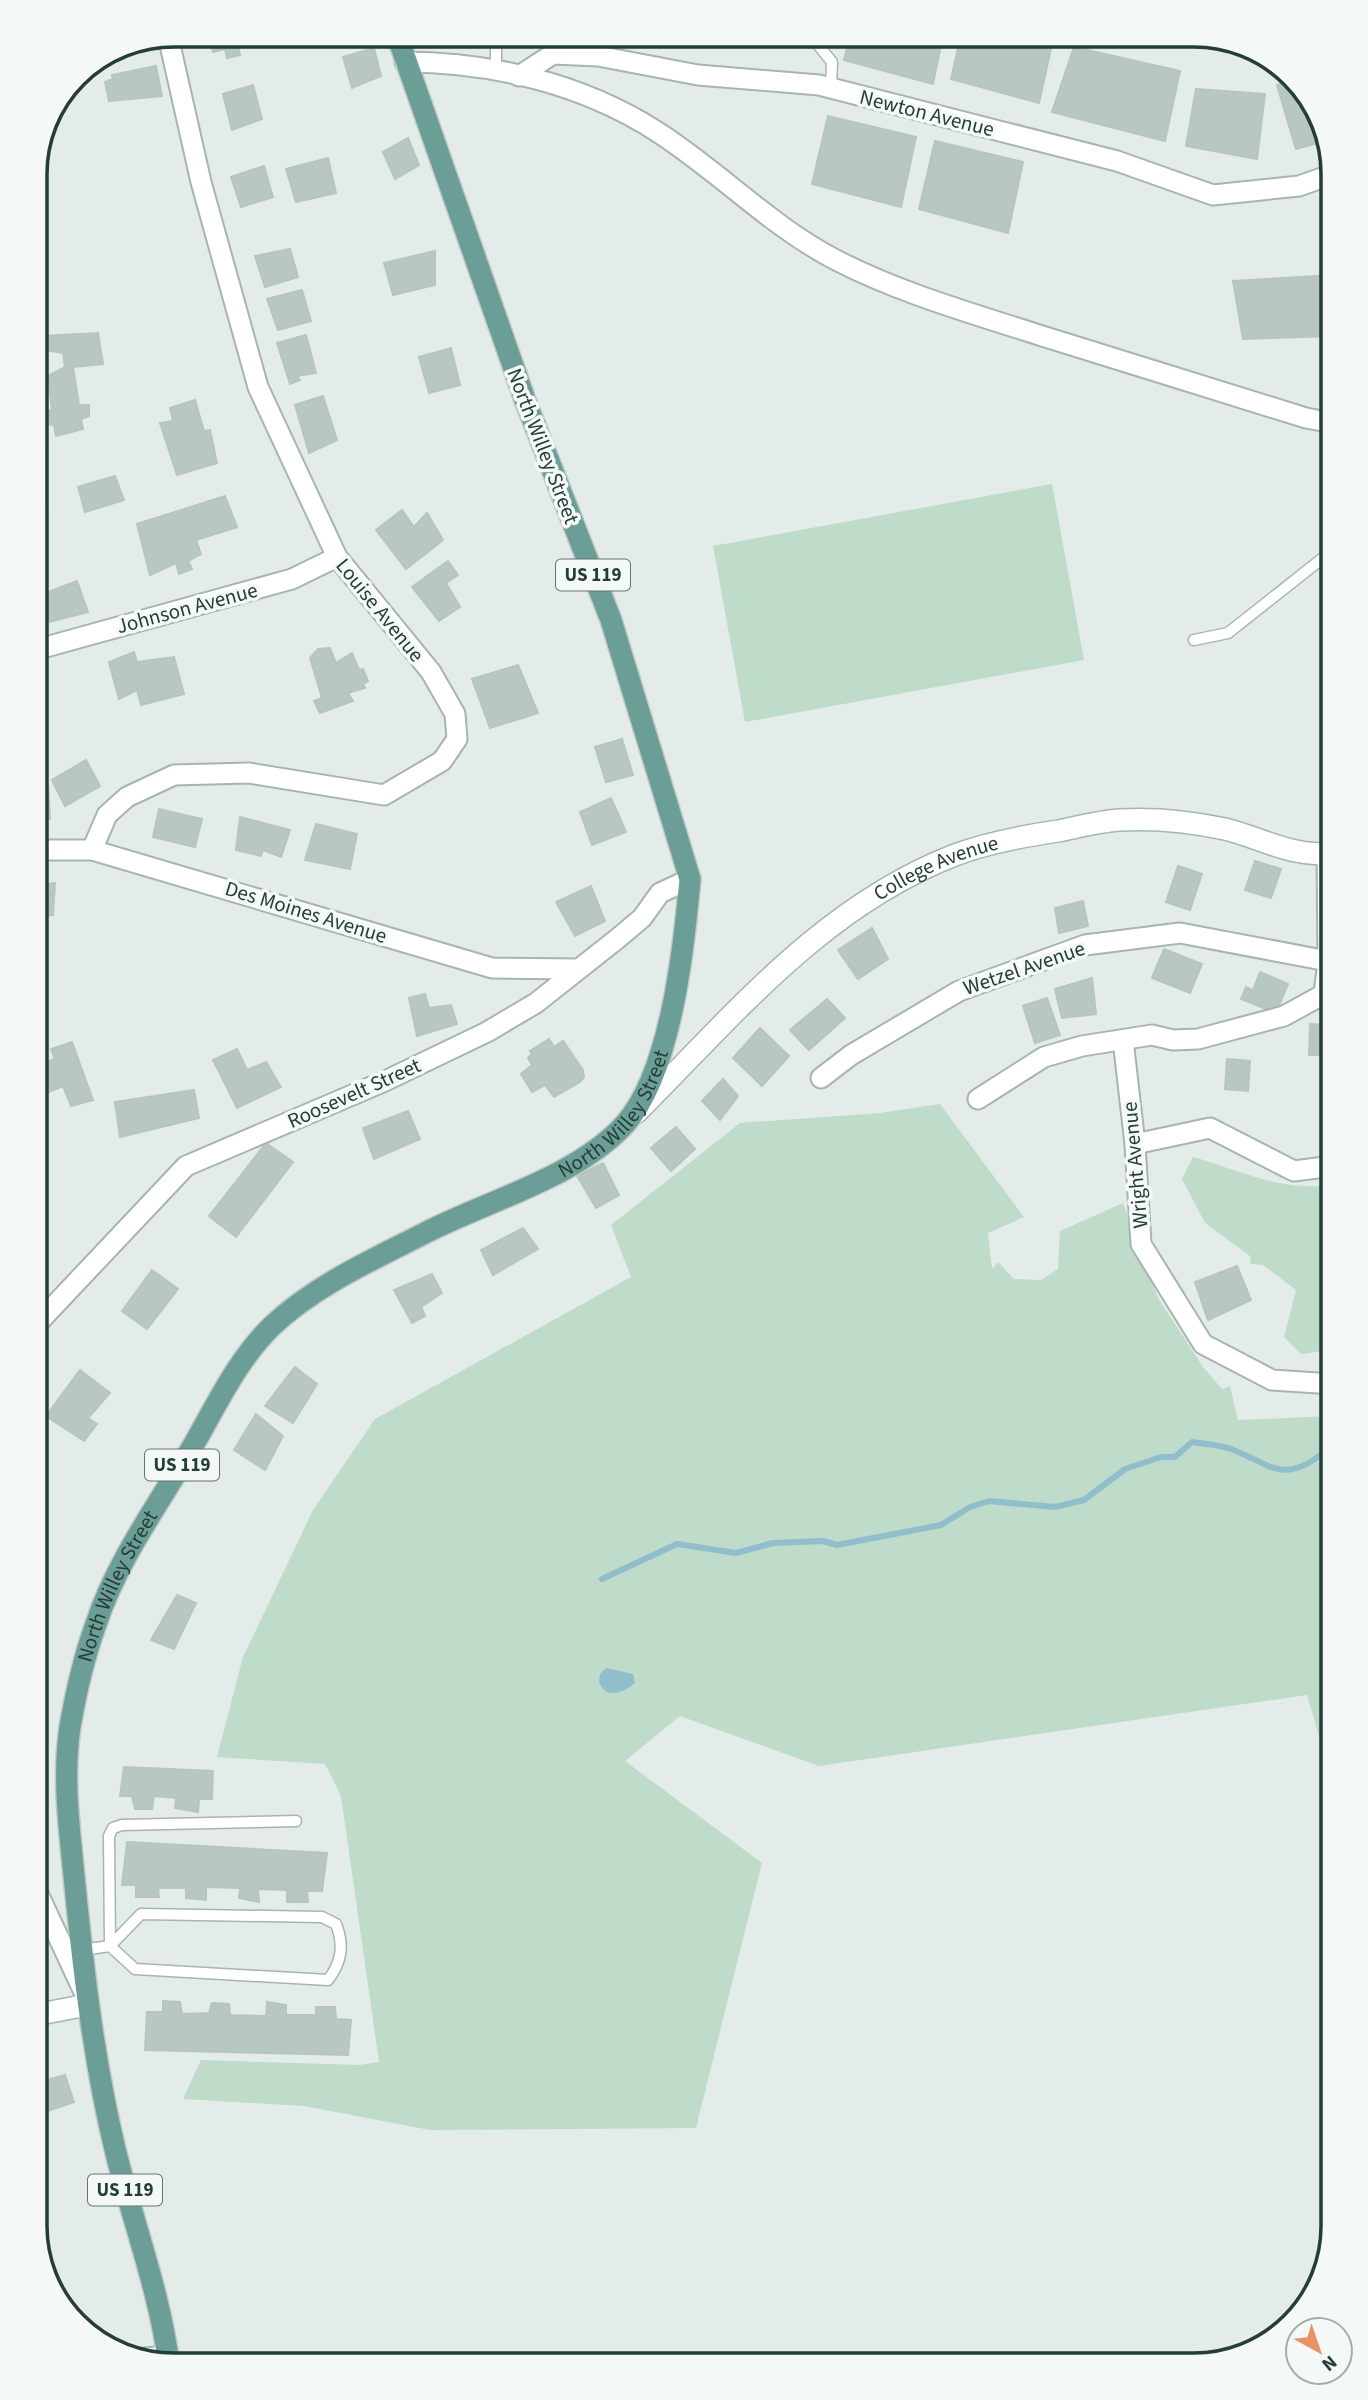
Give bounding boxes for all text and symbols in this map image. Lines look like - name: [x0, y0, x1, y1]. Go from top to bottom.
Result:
- street label: Newton Avenue: [857, 82, 997, 144]
- street label: North Willey Street: [500, 364, 586, 528]
- street label: Louise Avenue: [329, 552, 431, 668]
- road number: US 119: [556, 560, 630, 590]
- street label: Johnson Avenue: [113, 575, 261, 641]
- street label: College Avenue: [868, 828, 1001, 908]
- street label: Des Moines Avenue: [221, 873, 391, 951]
- street label: Wetzel Avenue: [959, 933, 1089, 1003]
- street label: North Willey Street: [552, 1046, 676, 1185]
- street label: Roosevelt Street: [282, 1050, 426, 1136]
- street label: Wright Avenue: [1115, 1100, 1155, 1230]
- road number: US 119: [145, 1450, 219, 1480]
- street label: North Willey Street: [70, 1504, 165, 1666]
- road number: US 119: [88, 2174, 162, 2206]
- north arrow: [1284, 2316, 1354, 2386]
- text: N: [1315, 2348, 1342, 2377]

